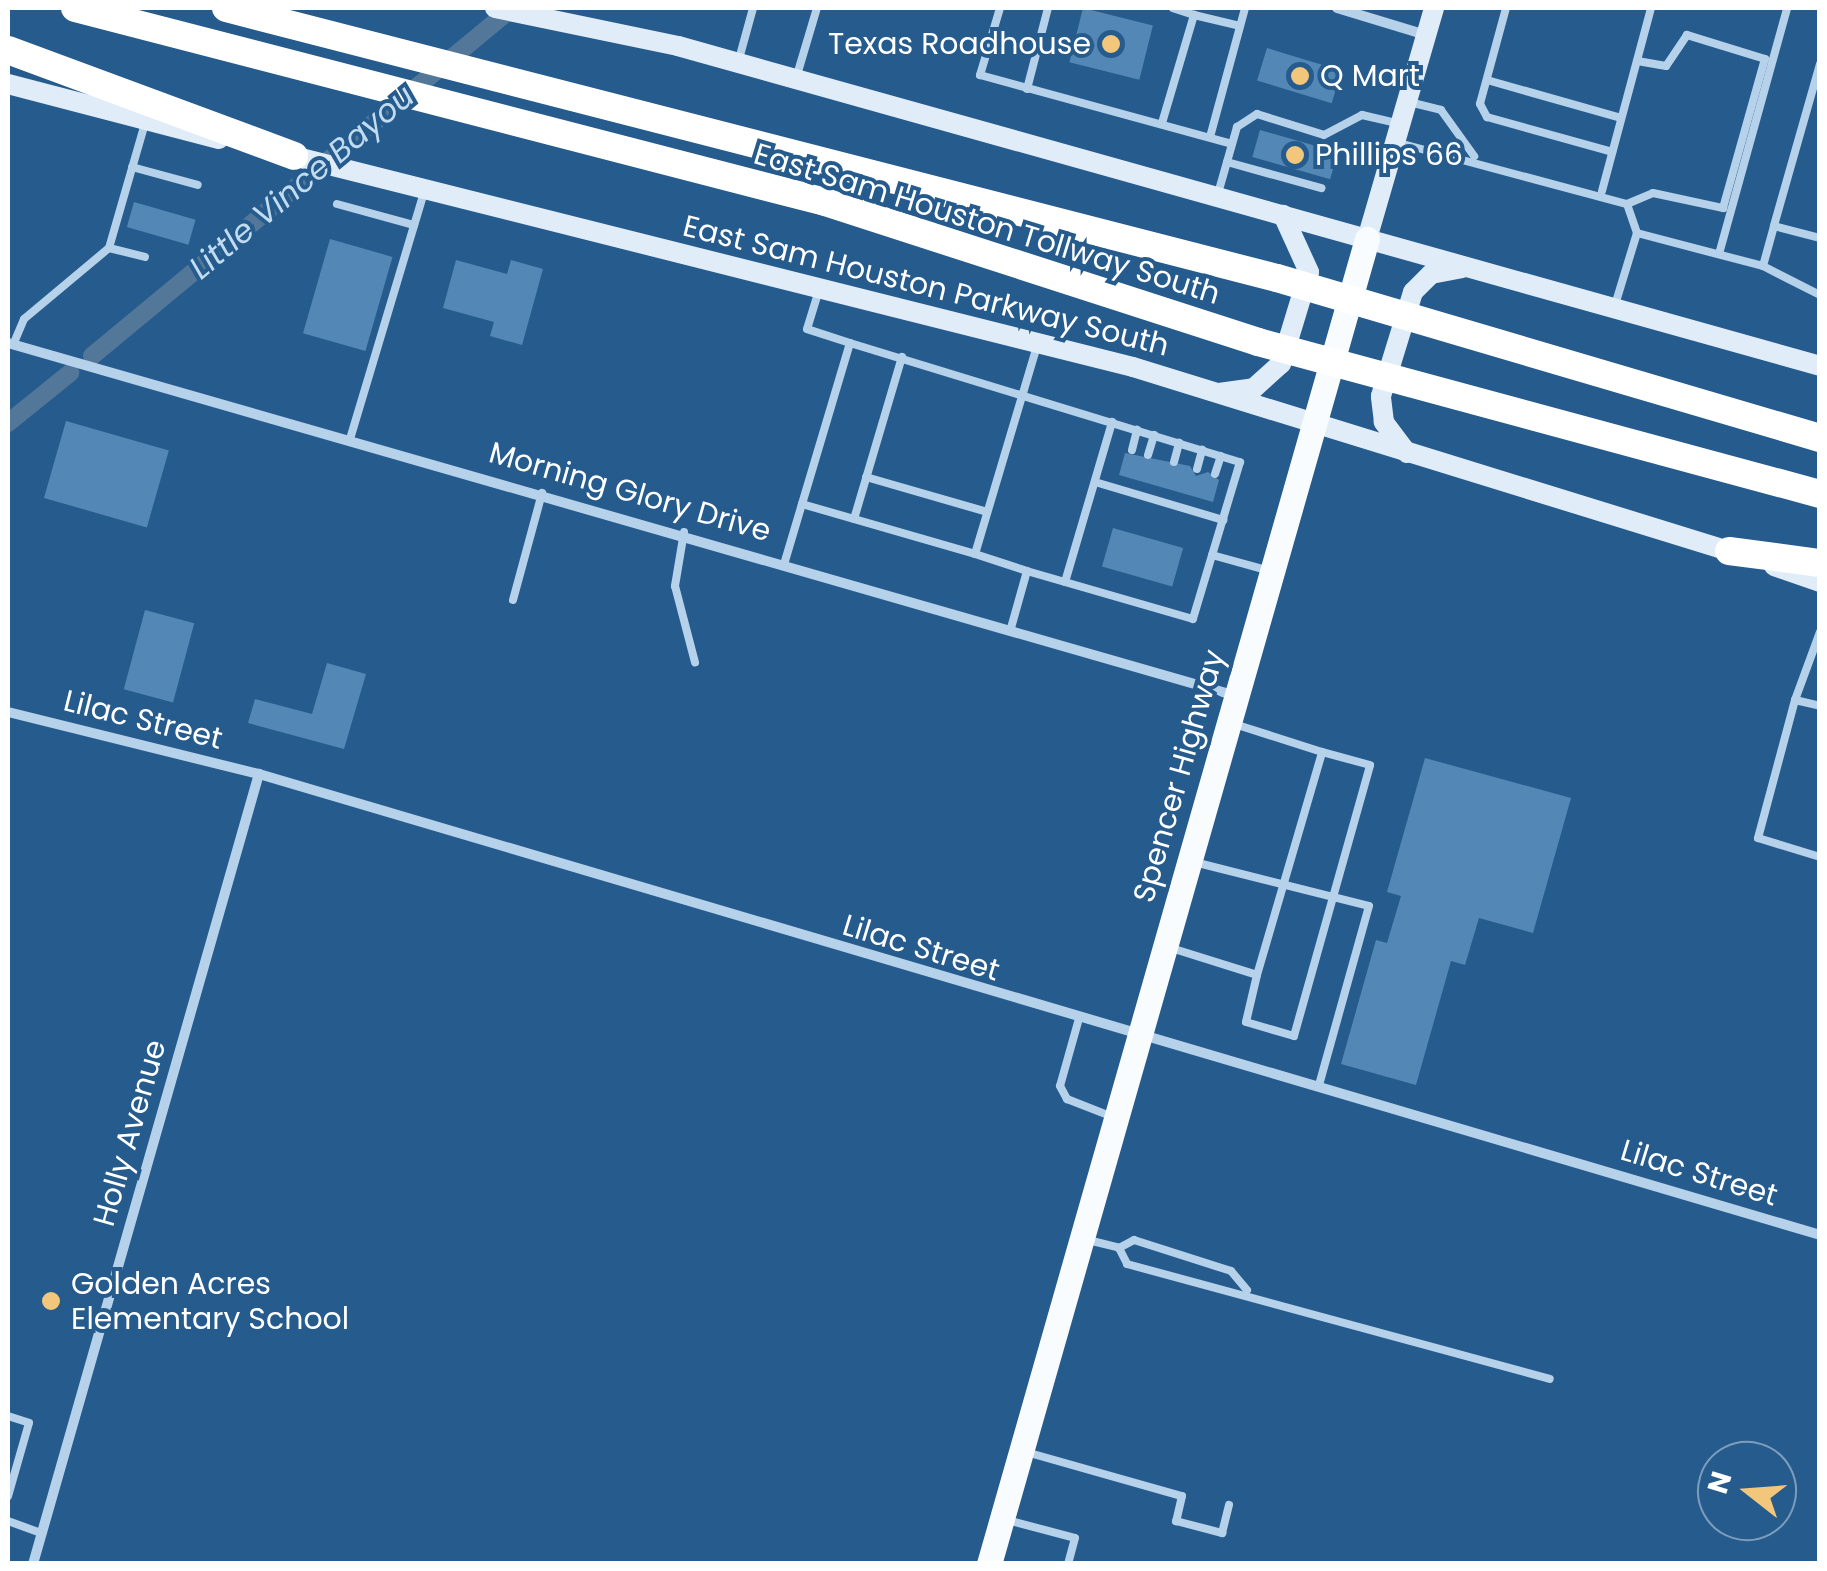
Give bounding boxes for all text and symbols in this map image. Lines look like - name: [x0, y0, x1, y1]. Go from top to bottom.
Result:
- place label: Texas Roadhouse: [828, 26, 1091, 62]
- marker: Texas Roadhouse: [1100, 33, 1122, 55]
- place label: Q Mart: [1320, 58, 1420, 94]
- marker: Q Mart: [1289, 65, 1311, 87]
- water label: Little Vince Bayou: [182, 77, 422, 287]
- street label: East Sam Houston Tollway South: [750, 136, 1224, 312]
- place label: Phillips 66: [1315, 137, 1463, 173]
- marker: Phillips 66: [1284, 144, 1306, 166]
- street label: East Sam Houston Parkway South: [679, 208, 1173, 364]
- street label: Morning Glory Drive: [485, 435, 775, 549]
- street label: Spencer Highway: [1126, 646, 1232, 906]
- street label: Lilac Street: [60, 683, 226, 757]
- street label: Lilac Street: [838, 907, 1004, 989]
- street label: Holly Avenue: [86, 1036, 174, 1230]
- street label: Lilac Street: [1616, 1132, 1782, 1214]
- place label: Golden Acres Elementary School: [71, 1266, 349, 1336]
- marker: Golden Acres Elementary School: [40, 1290, 62, 1312]
- north arrow: [1697, 1441, 1797, 1541]
- text: N: [1698, 1467, 1741, 1498]

